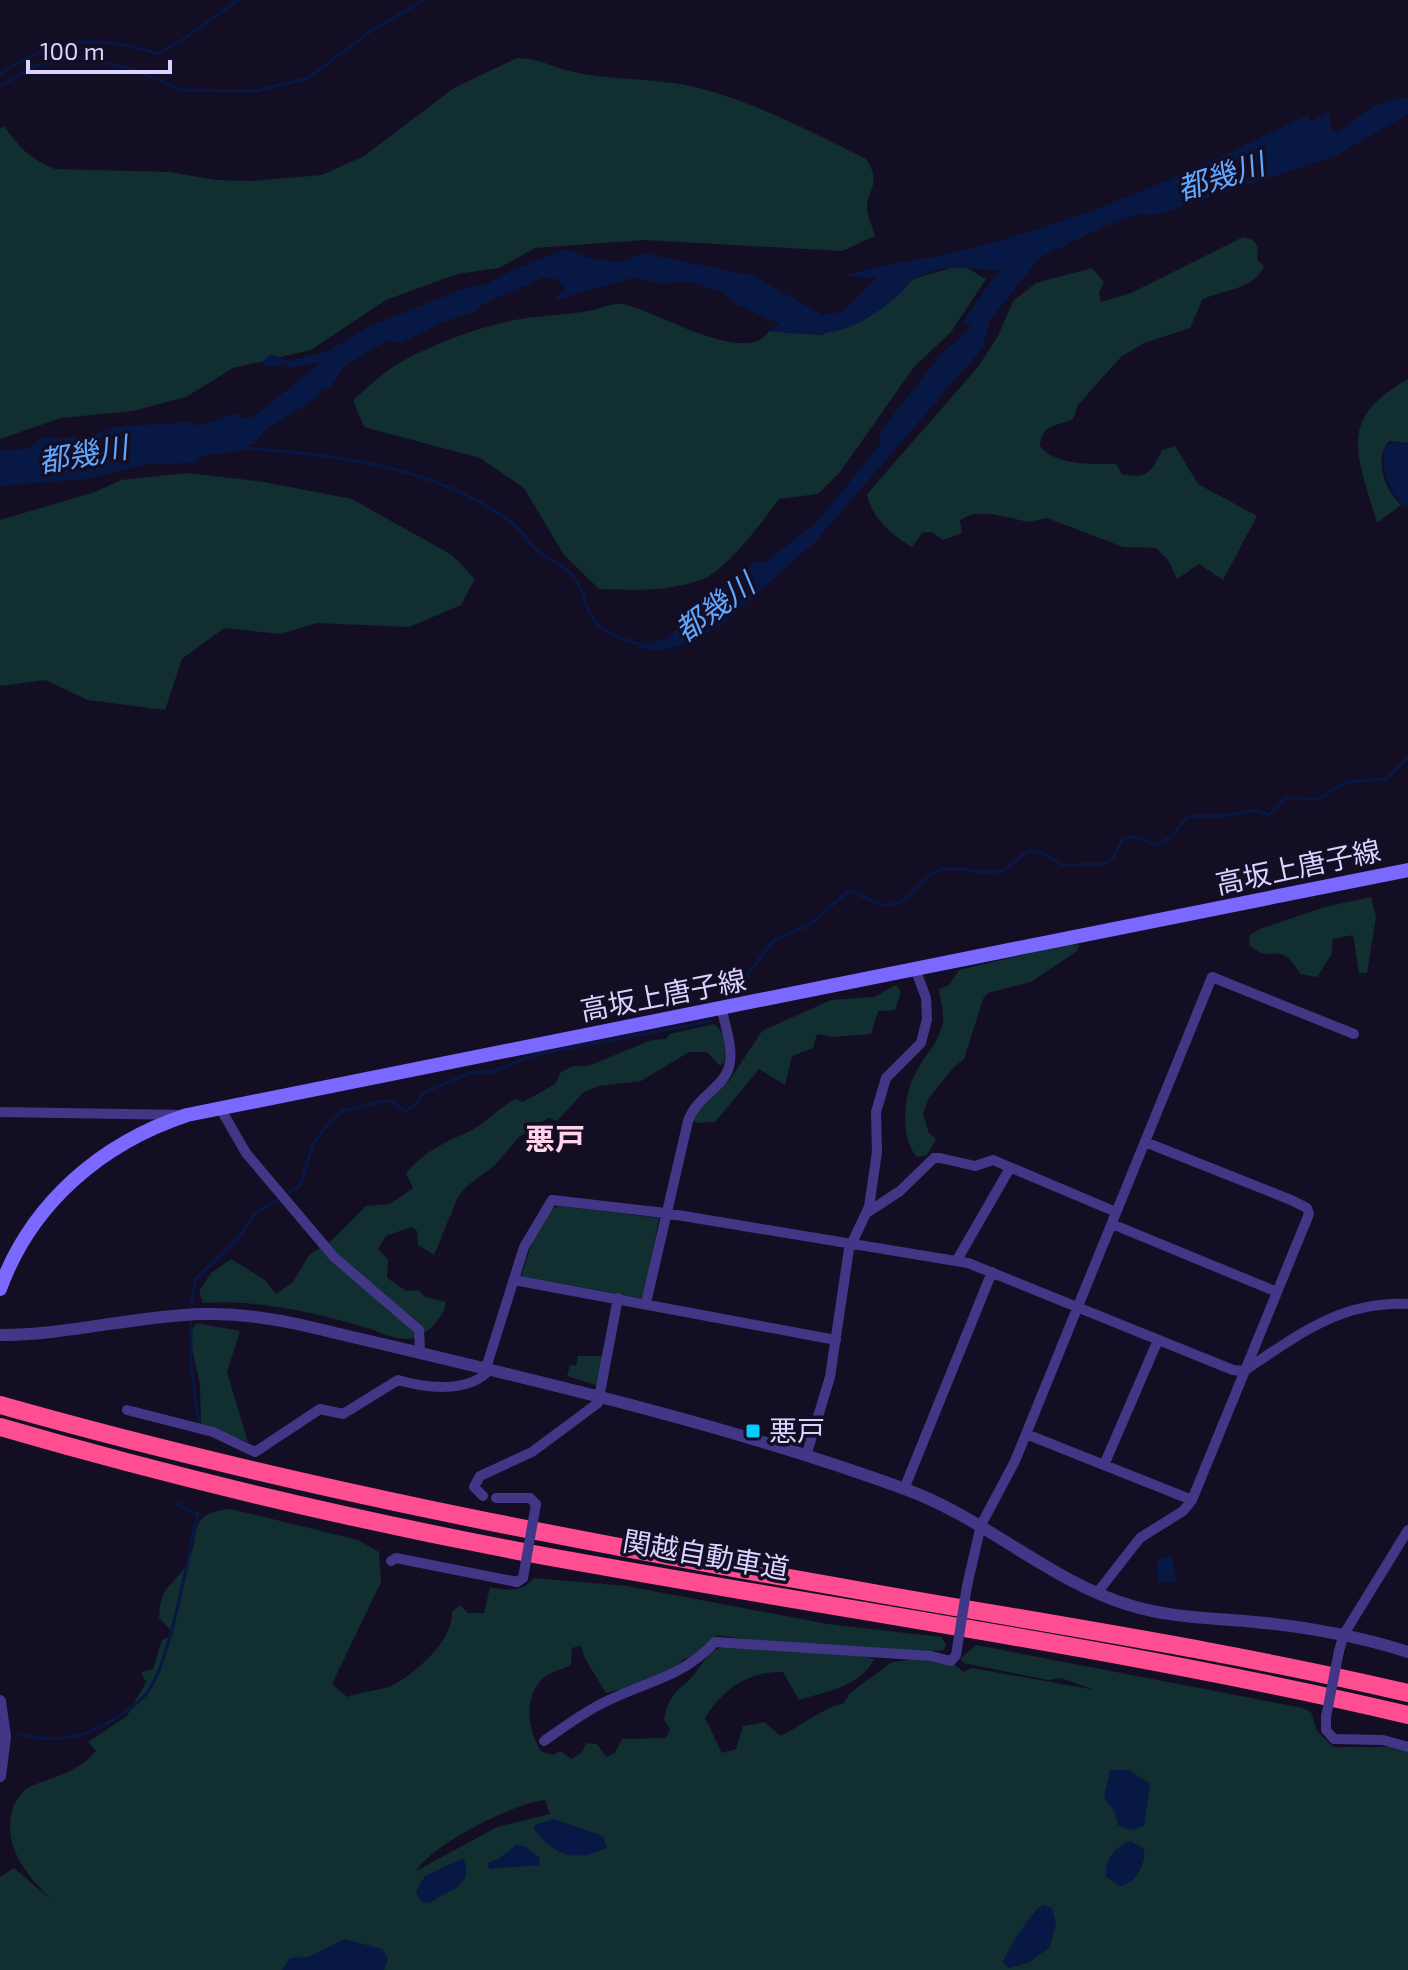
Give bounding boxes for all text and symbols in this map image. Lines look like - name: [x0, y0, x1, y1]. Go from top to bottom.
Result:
- scale bar: [28, 24, 170, 74]
- text: 100 m: [40, 36, 105, 65]
- water label: 都幾川: [1172, 143, 1272, 206]
- water label: 都幾川: [35, 427, 133, 479]
- water label: 都幾川: [667, 563, 763, 648]
- street label: 高坂上唐子線: [1212, 832, 1383, 900]
- street label: 高坂上唐子線: [577, 961, 749, 1027]
- district label: 悪戸: [525, 1120, 585, 1156]
- place label: 悪戸: [769, 1413, 825, 1447]
- marker: 悪戸: [744, 1422, 762, 1440]
- street label: 関越自動車道: [620, 1523, 792, 1585]

